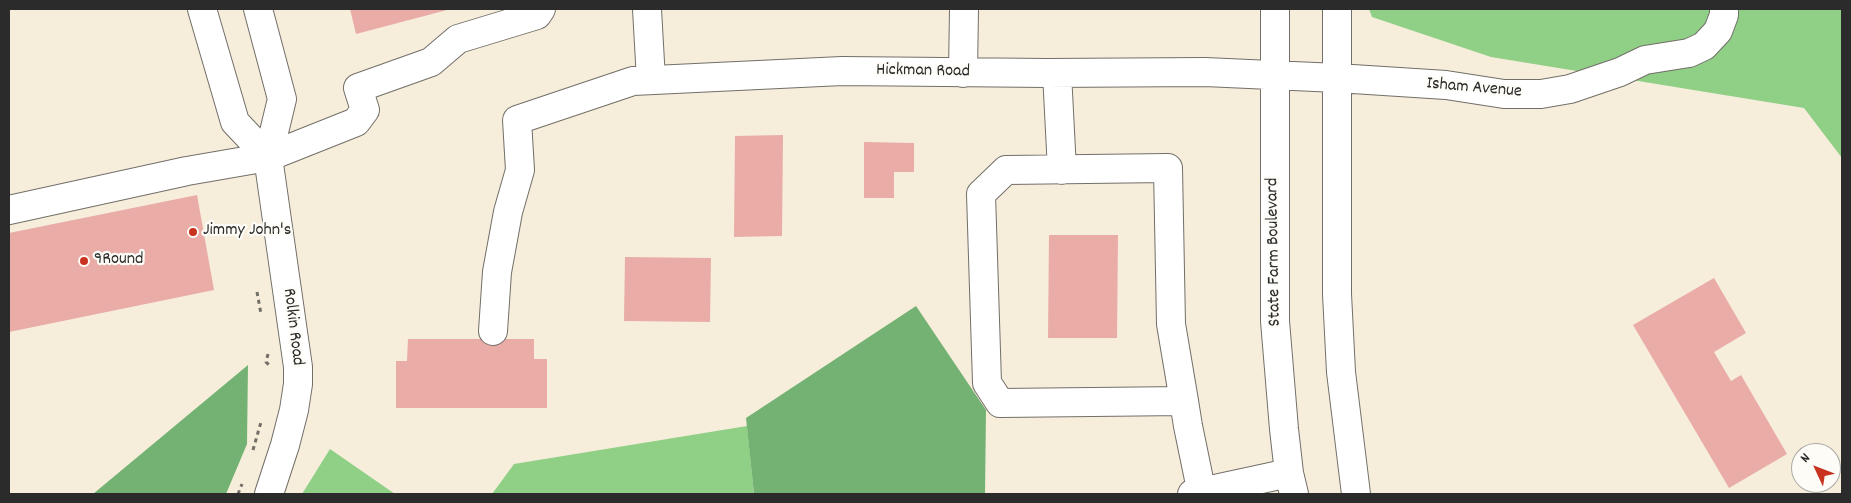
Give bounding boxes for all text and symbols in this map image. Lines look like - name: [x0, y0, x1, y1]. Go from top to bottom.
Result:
- street label: Hickman Road: [876, 60, 970, 84]
- street label: Isham Avenue: [1425, 74, 1523, 104]
- street label: State Farm Boulevard: [1263, 177, 1287, 327]
- place label: Jimmy John's: [203, 221, 291, 243]
- marker: Jimmy John's: [187, 226, 199, 238]
- place label: 9Round: [94, 250, 144, 272]
- marker: 9Round: [78, 255, 90, 267]
- street label: Rolkin Road: [277, 287, 307, 367]
- north arrow: [1791, 443, 1841, 493]
- text: N: [1796, 449, 1815, 468]

